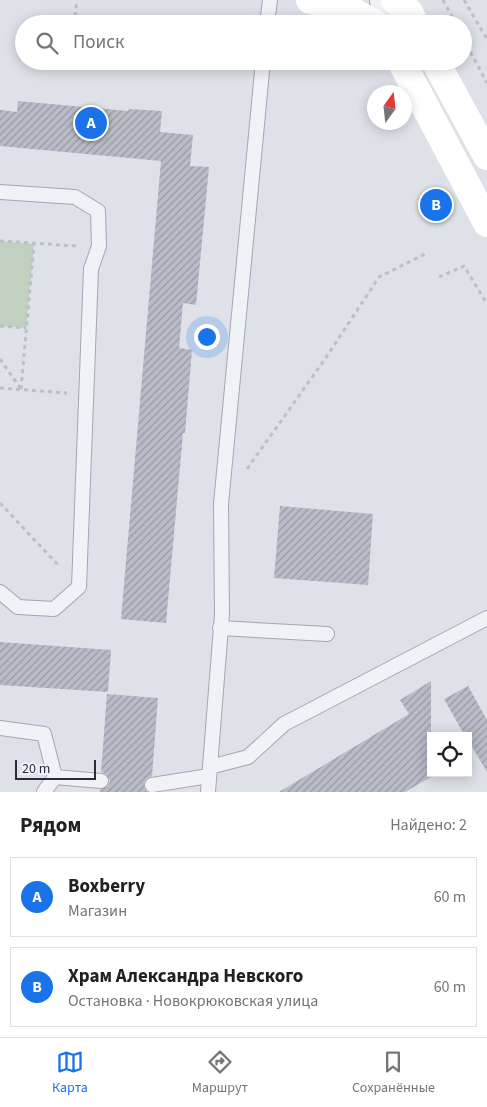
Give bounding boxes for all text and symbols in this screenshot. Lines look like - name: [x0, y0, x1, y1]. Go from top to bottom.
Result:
- search box: [15, 15, 472, 70]
- icon: search: [33, 29, 61, 57]
- text: Поиск: [73, 29, 124, 56]
- north arrow: [367, 85, 412, 130]
- pin: A: [75, 104, 107, 142]
- pin: B: [420, 186, 452, 224]
- your location: [194, 324, 220, 350]
- map controls: [427, 732, 472, 777]
- button: locate: [427, 732, 472, 777]
- scale bar: [15, 757, 96, 780]
- text: 20 m: [22, 759, 50, 779]
- text: Рядом: [20, 810, 81, 840]
- text: Найдено: 2: [390, 814, 467, 836]
- text: Boxberry: [68, 873, 145, 900]
- text: A: [32, 886, 42, 908]
- text: 60 m: [434, 886, 466, 908]
- text: Магазин: [68, 900, 127, 922]
- text: Храм Александра Невского: [68, 963, 303, 990]
- text: B: [32, 976, 42, 998]
- text: 60 m: [434, 976, 466, 998]
- text: Остановка · Новокрюковская улица: [68, 990, 318, 1012]
- tab: Карта: [52, 1048, 88, 1098]
- tab: Маршрут: [192, 1048, 248, 1098]
- tab: Сохранённые: [352, 1048, 435, 1098]

